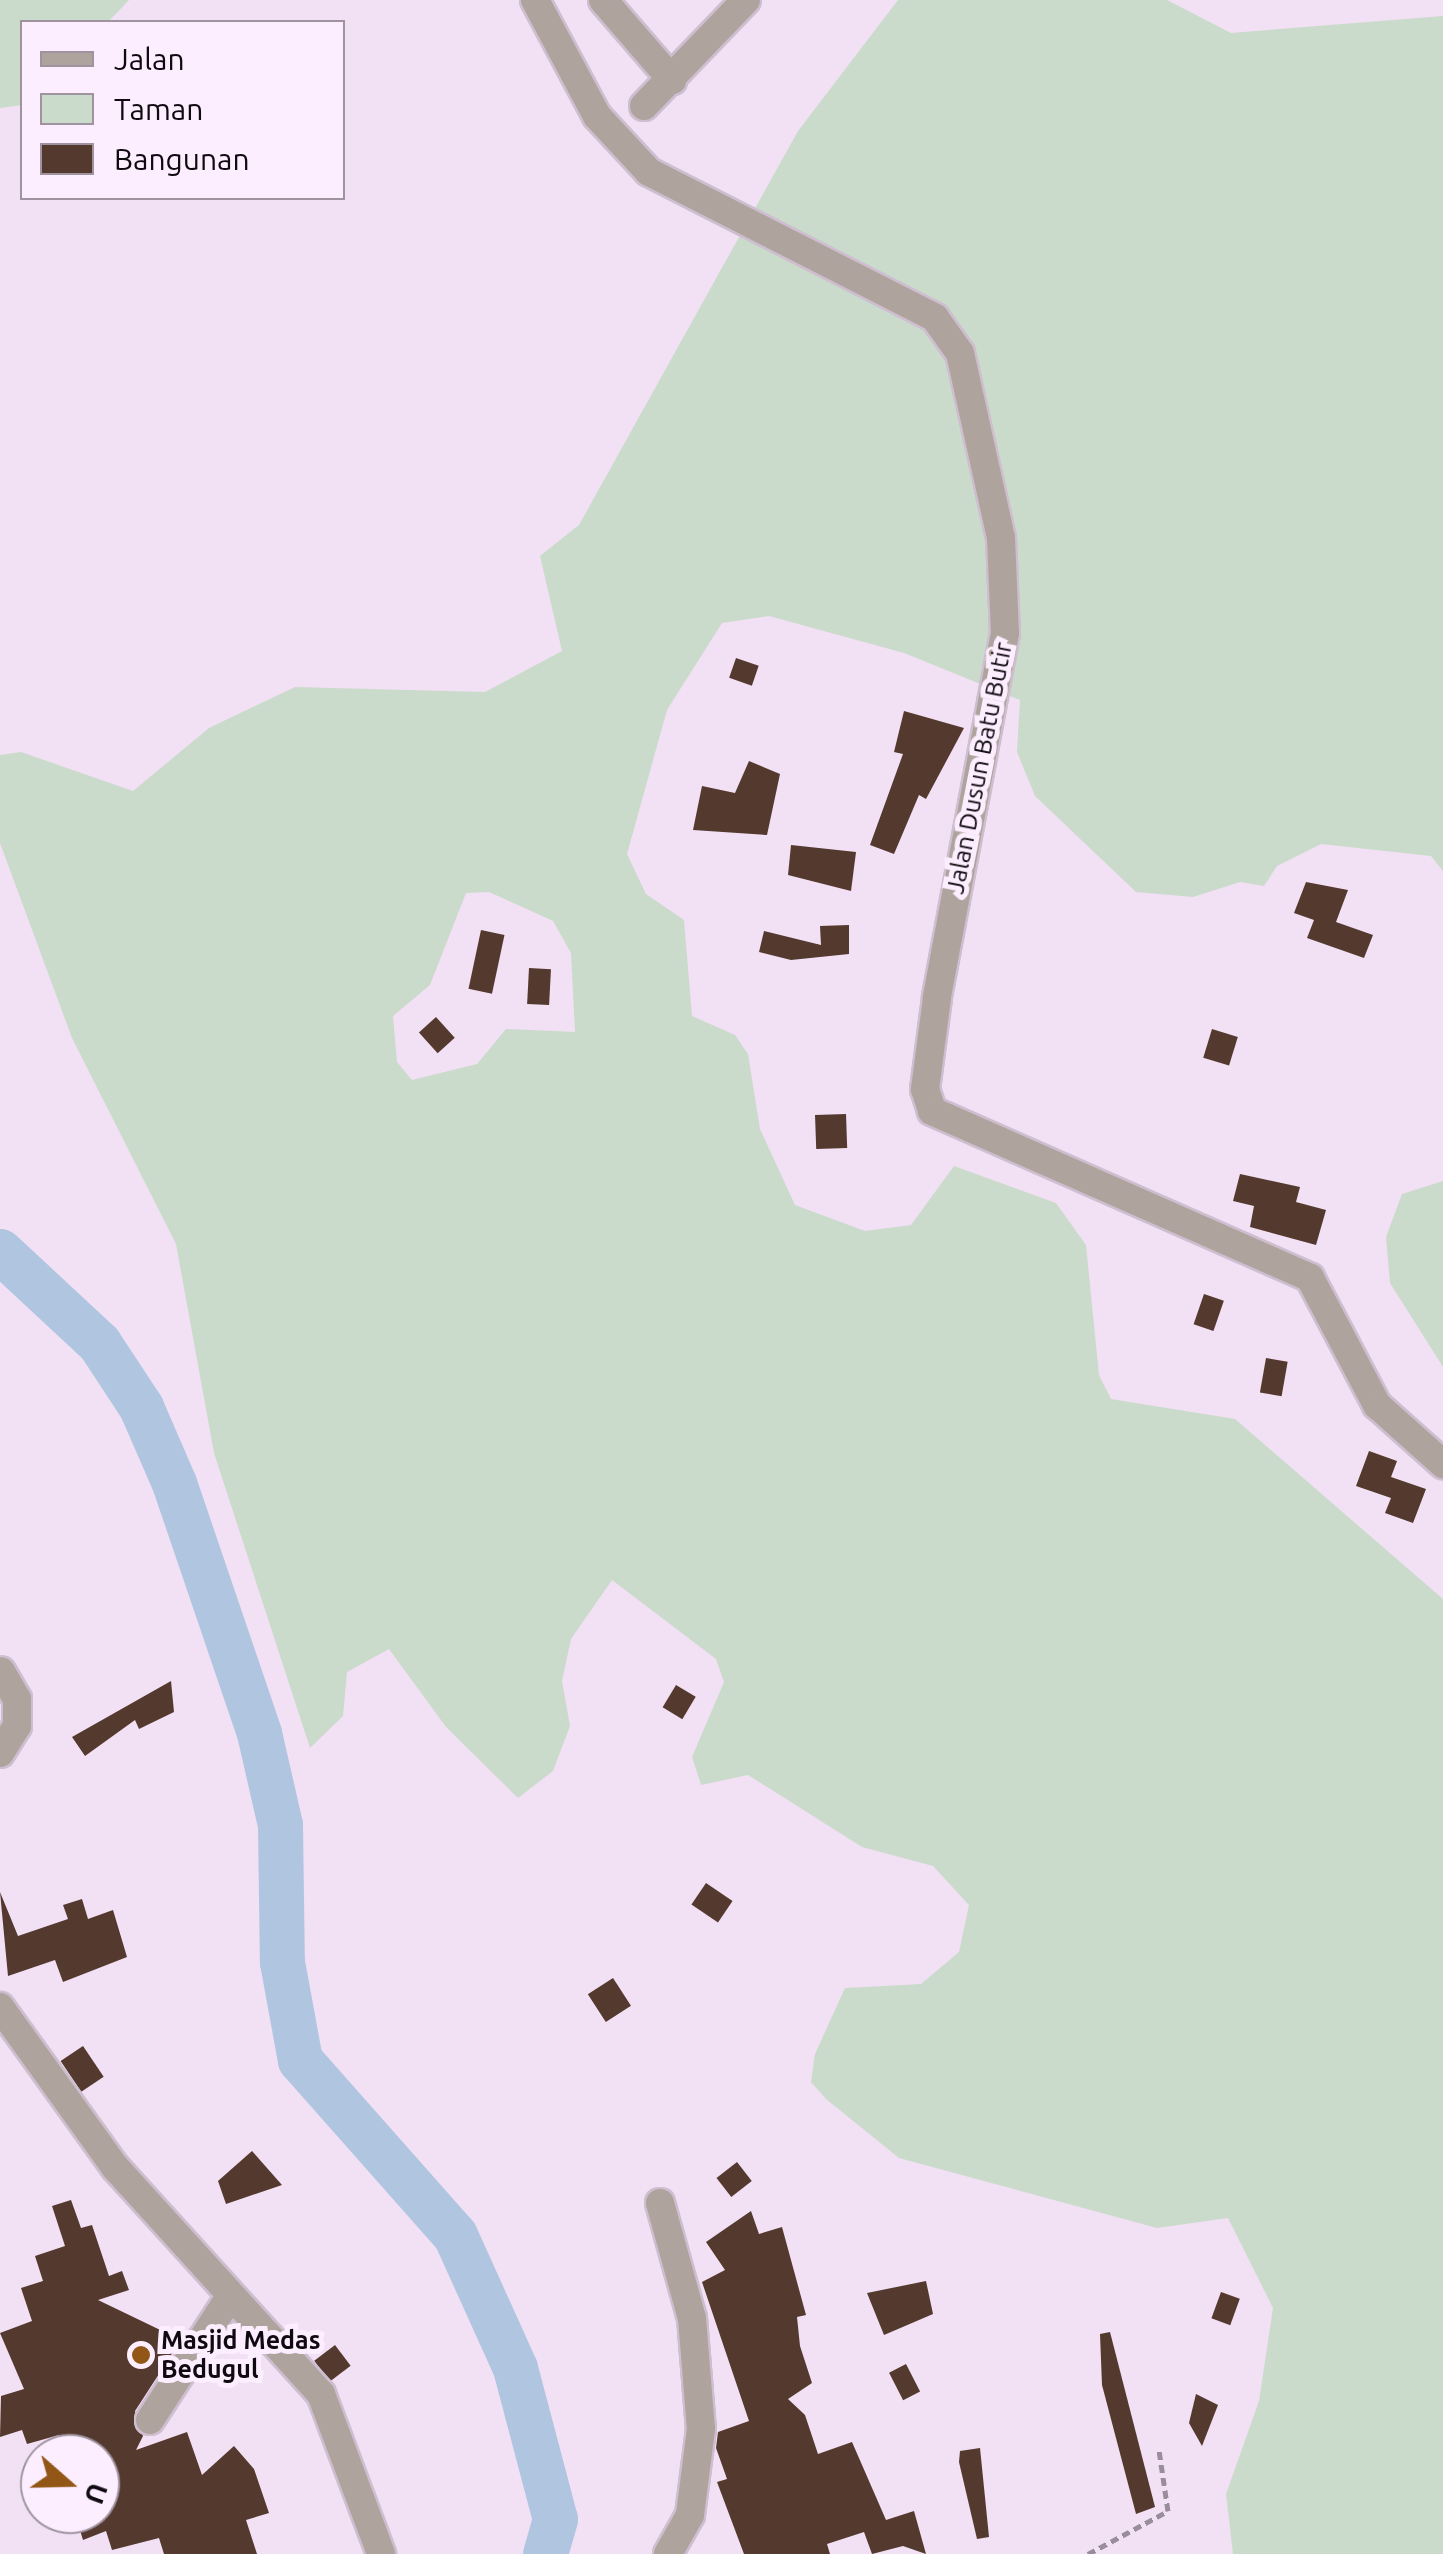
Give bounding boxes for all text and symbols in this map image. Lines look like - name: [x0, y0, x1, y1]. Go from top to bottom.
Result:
- legend: [20, 20, 345, 200]
- text: Jalan: [114, 42, 185, 76]
- text: Taman: [114, 92, 203, 126]
- text: Bangunan: [114, 142, 250, 176]
- street label: Jalan Dusun Batu Butir: [940, 640, 1018, 896]
- place label: Masjid Medas Bedugul: [161, 2326, 320, 2385]
- marker: Masjid Medas Bedugul: [130, 2344, 152, 2366]
- north arrow: [20, 2434, 120, 2534]
- text: U: [79, 2479, 115, 2508]

